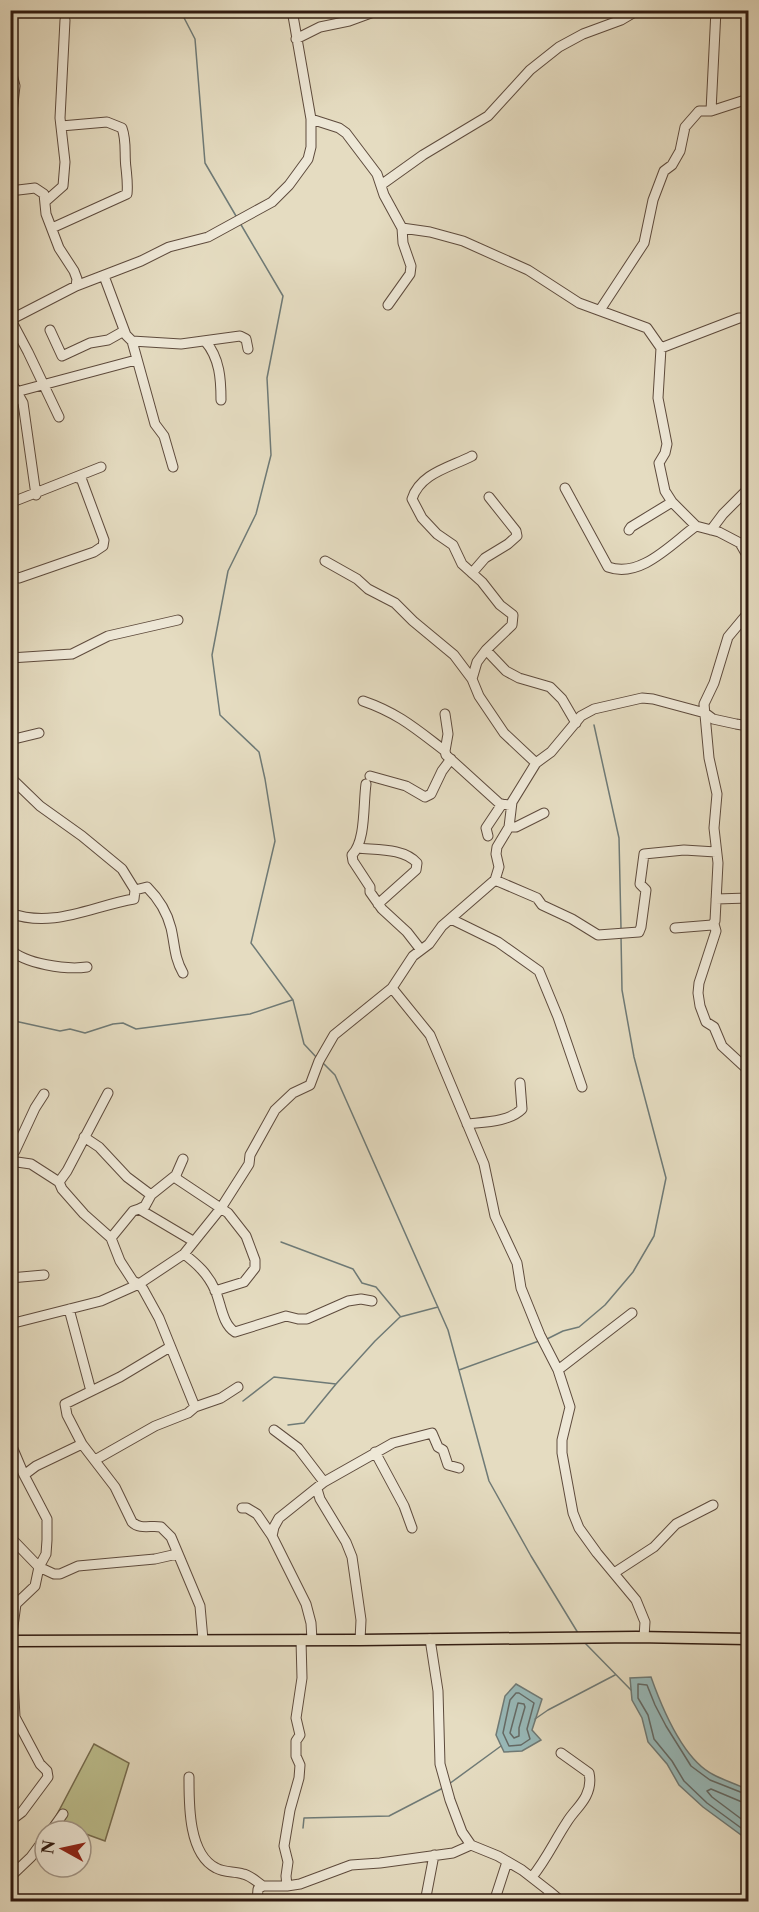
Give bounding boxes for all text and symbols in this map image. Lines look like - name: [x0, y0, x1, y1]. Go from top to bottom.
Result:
- north arrow: [33, 1819, 93, 1879]
- text: N: [37, 1839, 59, 1855]

